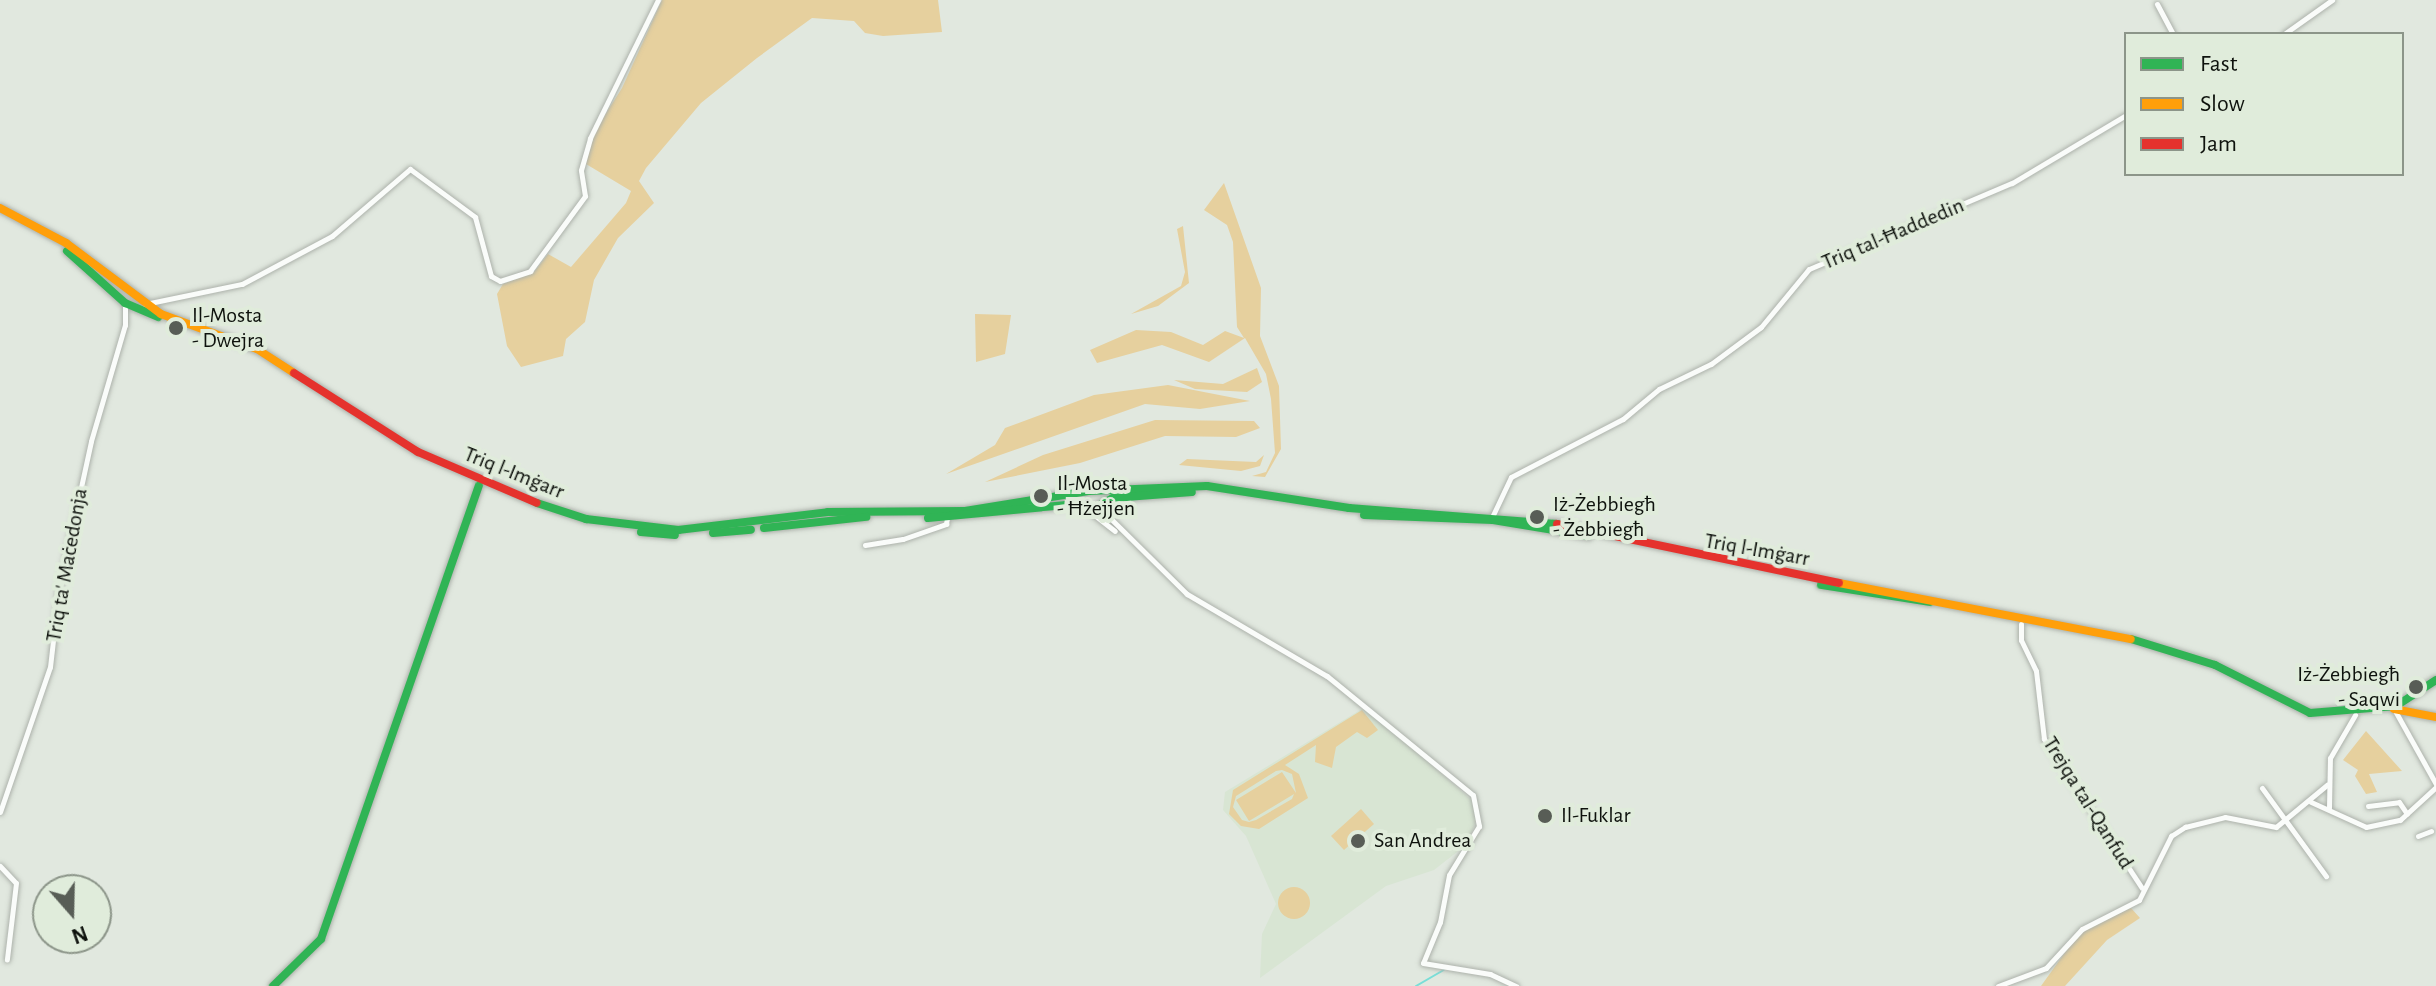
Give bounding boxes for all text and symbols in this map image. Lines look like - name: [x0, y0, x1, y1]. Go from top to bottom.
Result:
- legend: [2124, 32, 2404, 176]
- text: Fast: [2200, 52, 2237, 76]
- text: Slow: [2200, 92, 2245, 116]
- text: Jam: [2200, 132, 2237, 156]
- street label: Triq tal-Ħaddedin: [1818, 192, 1968, 276]
- place label: Il-Mosta - Dwejra: [192, 302, 264, 354]
- marker: Il-Mosta - Dwejra: [167, 319, 185, 337]
- street label: Triq l-Imġarr: [460, 441, 568, 505]
- place label: Il-Mosta - Ħżejjen: [1057, 470, 1135, 522]
- street label: Triq ta' Maċedonja: [40, 486, 94, 644]
- marker: Il-Mosta - Ħżejjen: [1032, 487, 1050, 505]
- place label: Iż-Żebbiegħ - Żebbiegħ: [1553, 491, 1656, 542]
- marker: Iż-Żebbiegħ - Żebbiegħ: [1528, 508, 1546, 526]
- street label: Triq l-Imġarr: [1702, 528, 1812, 572]
- place label: Iż-Żebbiegħ - Saqwi: [2297, 661, 2400, 712]
- marker: Iż-Żebbiegħ - Saqwi: [2407, 678, 2425, 696]
- street label: Trejqa tal-Qanfud: [2037, 732, 2139, 874]
- place label: Il-Fuklar: [1561, 803, 1631, 829]
- marker: Il-Fuklar: [1536, 807, 1554, 825]
- place label: San Andrea: [1374, 828, 1472, 854]
- marker: San Andrea: [1349, 832, 1367, 850]
- north arrow: [32, 874, 112, 954]
- text: N: [69, 922, 90, 948]

